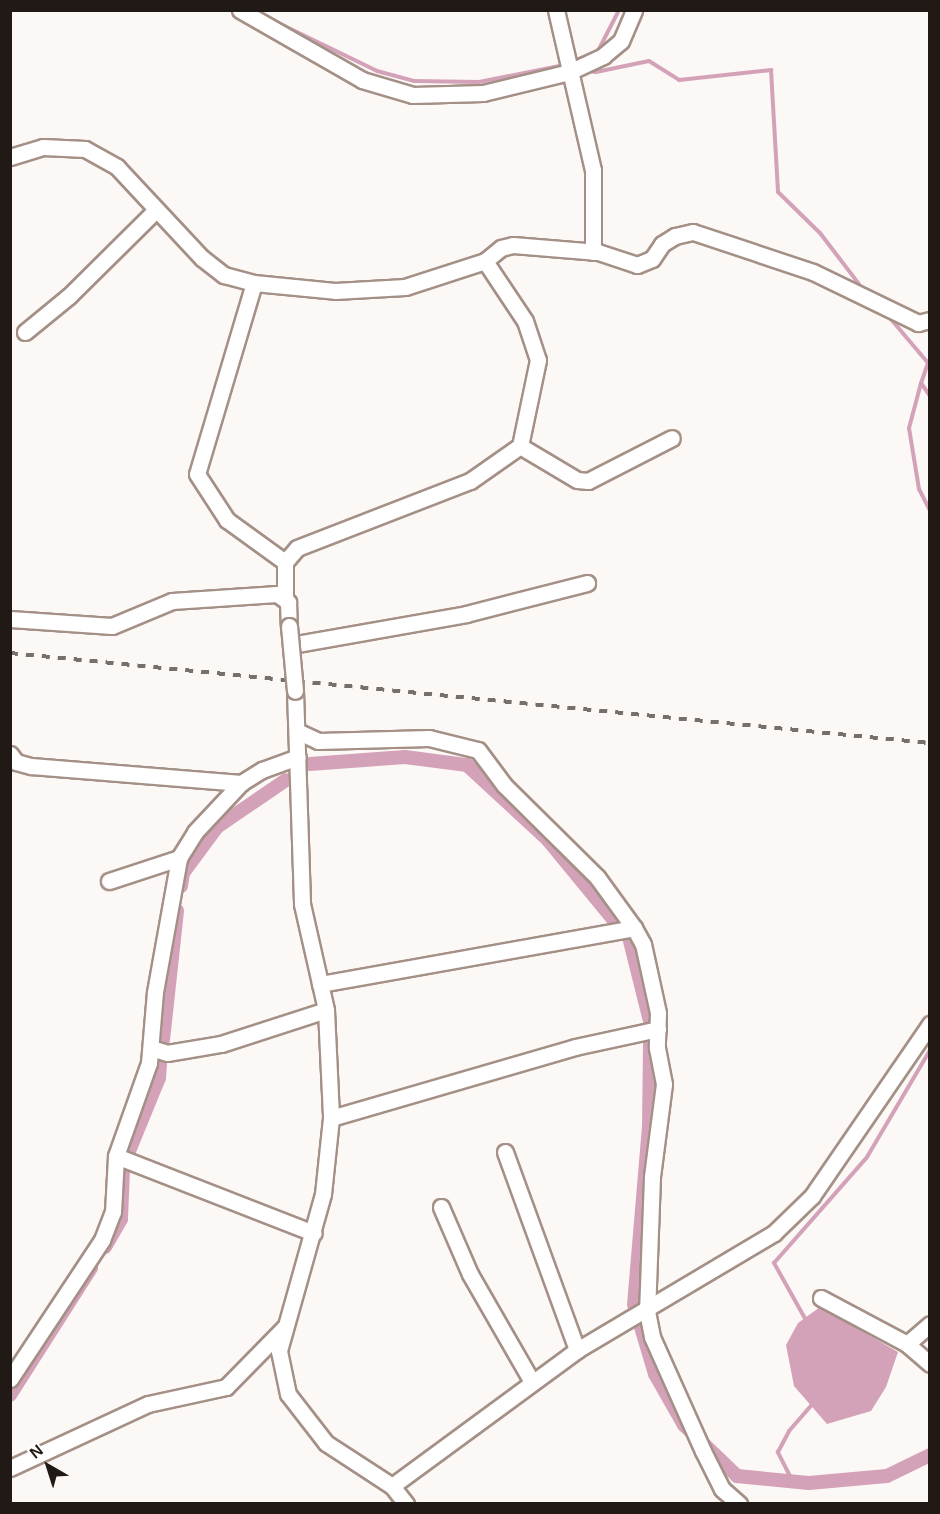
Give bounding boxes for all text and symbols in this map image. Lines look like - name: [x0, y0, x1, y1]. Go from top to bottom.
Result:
- north arrow: [18, 1436, 78, 1496]
- text: N: [27, 1441, 46, 1462]

